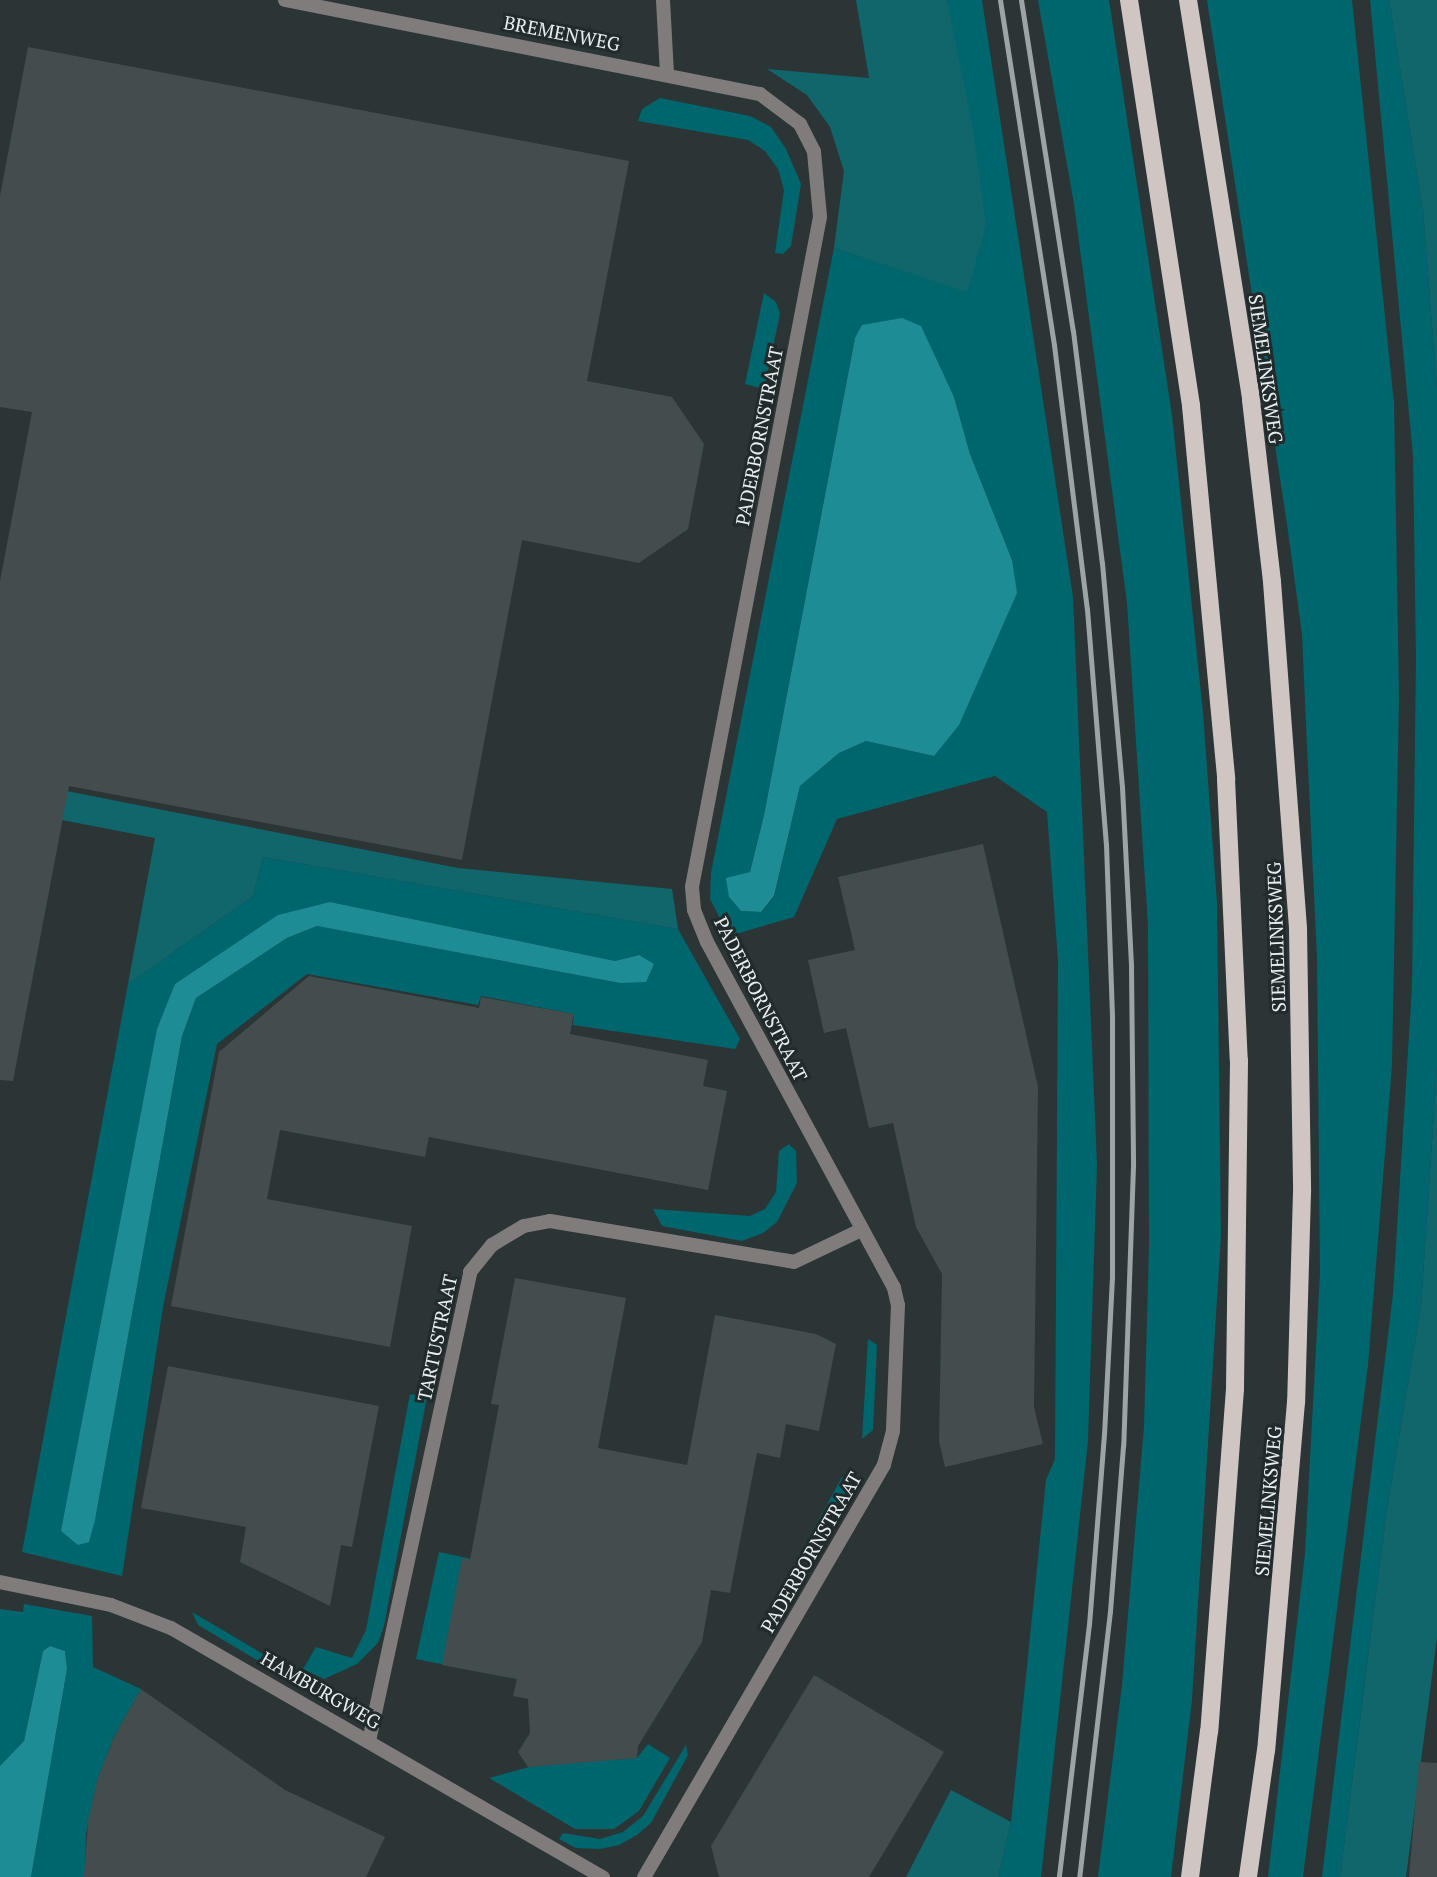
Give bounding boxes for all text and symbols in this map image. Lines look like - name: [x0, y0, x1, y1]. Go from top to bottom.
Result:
- street label: BREMENWEG: [502, 11, 622, 55]
- street label: SIEMELINKSWEG: [1244, 293, 1288, 445]
- street label: PADERBORNSTRAAT: [730, 345, 788, 527]
- street label: SIEMELINKSWEG: [1262, 861, 1290, 1013]
- street label: PADERBORNSTRAAT: [710, 913, 812, 1085]
- street label: TARTUSTRAAT: [412, 1272, 462, 1404]
- street label: SIEMELINKSWEG: [1250, 1425, 1286, 1577]
- street label: PADERBORNSTRAAT: [756, 1468, 866, 1636]
- street label: HAMBURGWEG: [257, 1647, 385, 1733]

